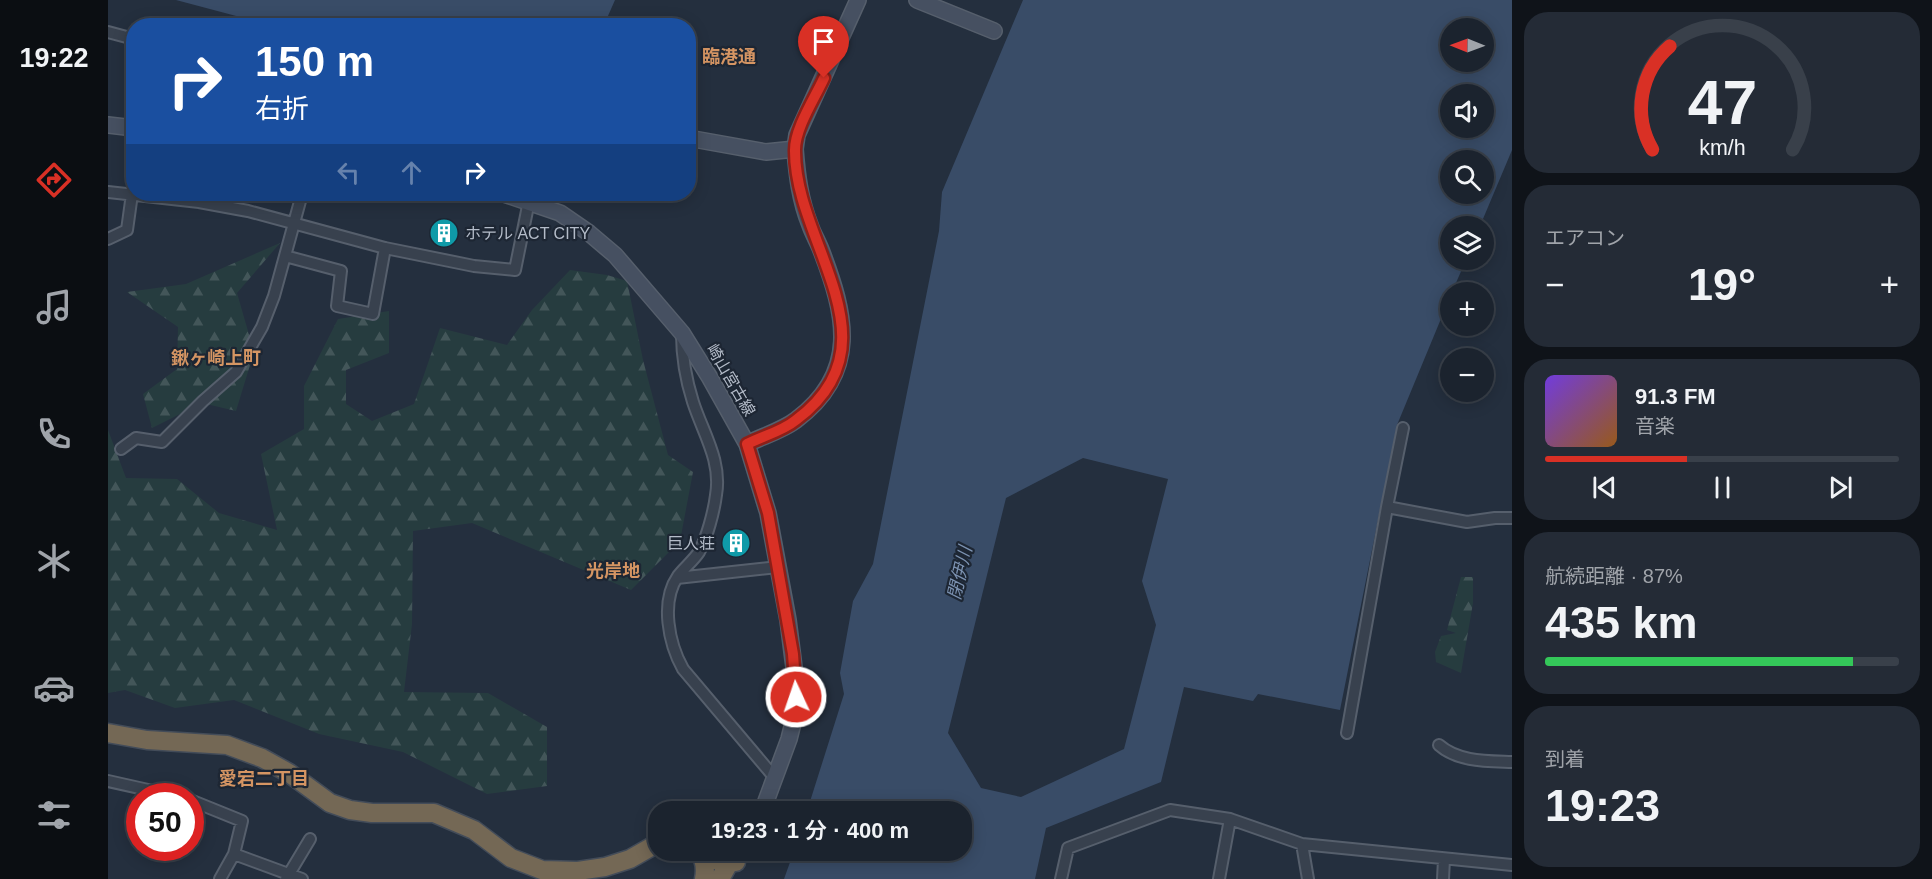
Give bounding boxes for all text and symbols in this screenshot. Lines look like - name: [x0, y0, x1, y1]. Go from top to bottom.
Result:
- pin: [798, 16, 849, 78]
- north arrow: [1440, 18, 1494, 72]
- map controls: [1440, 18, 1494, 402]
- icon: arrive: [807, 25, 840, 58]
- text: 150 m: [255, 38, 374, 85]
- icon: right: [156, 42, 234, 120]
- text: 19:22: [19, 43, 89, 73]
- district label: 臨港通: [702, 46, 756, 67]
- text: 47: [1687, 68, 1757, 137]
- button: sound: [1440, 84, 1494, 138]
- text: 右折: [255, 94, 309, 124]
- text: km/h: [1699, 136, 1745, 160]
- button: search: [1440, 150, 1494, 204]
- icon: left: [332, 156, 365, 189]
- icon: ahead: [395, 156, 428, 189]
- icon: right: [458, 156, 491, 189]
- icon: directions: [33, 159, 75, 201]
- button: layers: [1440, 216, 1494, 270]
- building icon: ホテル ACT CITY: [428, 217, 460, 249]
- place label: ホテル ACT CITY: [465, 225, 590, 242]
- text: エアコン: [1545, 227, 1625, 249]
- text: 19°: [1688, 259, 1756, 310]
- text: −: [1545, 266, 1564, 303]
- text: +: [1880, 266, 1899, 303]
- button: +: [1440, 282, 1494, 336]
- icon: music: [33, 286, 75, 328]
- street label: 崎山宮古線: [704, 341, 758, 419]
- district label: 鍬ヶ崎上町: [171, 348, 261, 368]
- button: −: [1440, 348, 1494, 402]
- text: 91.3 FM: [1635, 384, 1716, 409]
- icon: phone: [33, 413, 75, 455]
- text: 音楽: [1635, 415, 1675, 437]
- icon: previous: [1588, 471, 1621, 504]
- icon: pause: [1706, 471, 1739, 504]
- icon: next: [1824, 471, 1857, 504]
- building icon: 巨人荘: [720, 527, 752, 559]
- place label: 巨人荘: [667, 535, 715, 552]
- icon: climate: [33, 540, 75, 582]
- water label: 閉伊川: [944, 542, 976, 602]
- district label: 光岸地: [586, 561, 640, 581]
- text: 航続距離 · 87%: [1545, 565, 1683, 587]
- text: 435 km: [1545, 597, 1698, 648]
- position arrow: [764, 665, 828, 729]
- icon: car: [33, 667, 75, 709]
- text: 到着: [1545, 748, 1585, 770]
- district label: 愛宕二丁目: [219, 769, 309, 789]
- text: 19:23: [1545, 780, 1660, 831]
- speed limit sign: 50: [126, 783, 204, 861]
- icon: filters: [33, 794, 75, 836]
- text: 19:23 · 1 分 · 400 m: [711, 818, 909, 843]

